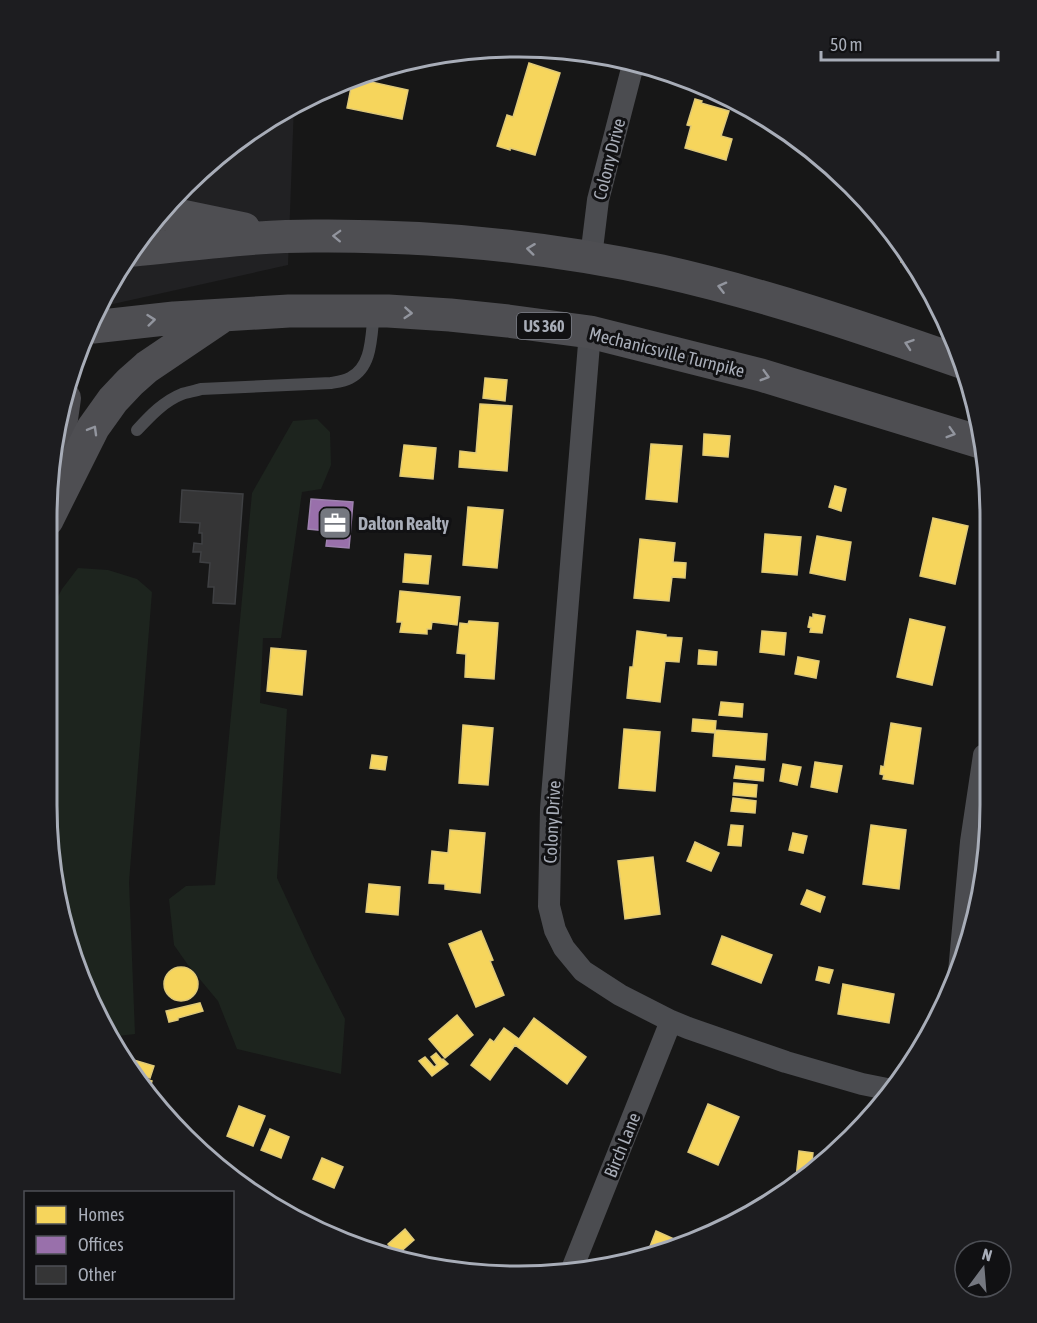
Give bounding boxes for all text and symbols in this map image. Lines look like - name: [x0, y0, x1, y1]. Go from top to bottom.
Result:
- scale bar: [821, 24, 998, 62]
- text: 50 m: [830, 34, 862, 55]
- street label: Colony Drive: [589, 116, 629, 202]
- one-way arrow: [332, 230, 341, 243]
- one-way arrow: [527, 243, 536, 256]
- one-way arrow: [718, 281, 728, 294]
- one-way arrow: [404, 306, 413, 319]
- road number: US 360: [517, 313, 571, 339]
- one-way arrow: [146, 314, 155, 327]
- street label: Mechanicsville Turnpike: [587, 323, 747, 381]
- one-way arrow: [904, 338, 915, 351]
- one-way arrow: [759, 369, 770, 381]
- one-way arrow: [85, 426, 97, 436]
- one-way arrow: [946, 426, 956, 438]
- office icon: Dalton Realty: [317, 505, 353, 541]
- place label: Dalton Realty: [358, 513, 449, 534]
- street label: Colony Drive: [539, 780, 565, 864]
- street label: Birch Lane: [600, 1110, 644, 1180]
- legend: [24, 1191, 234, 1299]
- text: Homes: [78, 1204, 124, 1225]
- text: Offices: [78, 1234, 124, 1255]
- north arrow: [953, 1239, 1013, 1299]
- text: N: [980, 1245, 994, 1265]
- text: Other: [78, 1264, 117, 1285]

